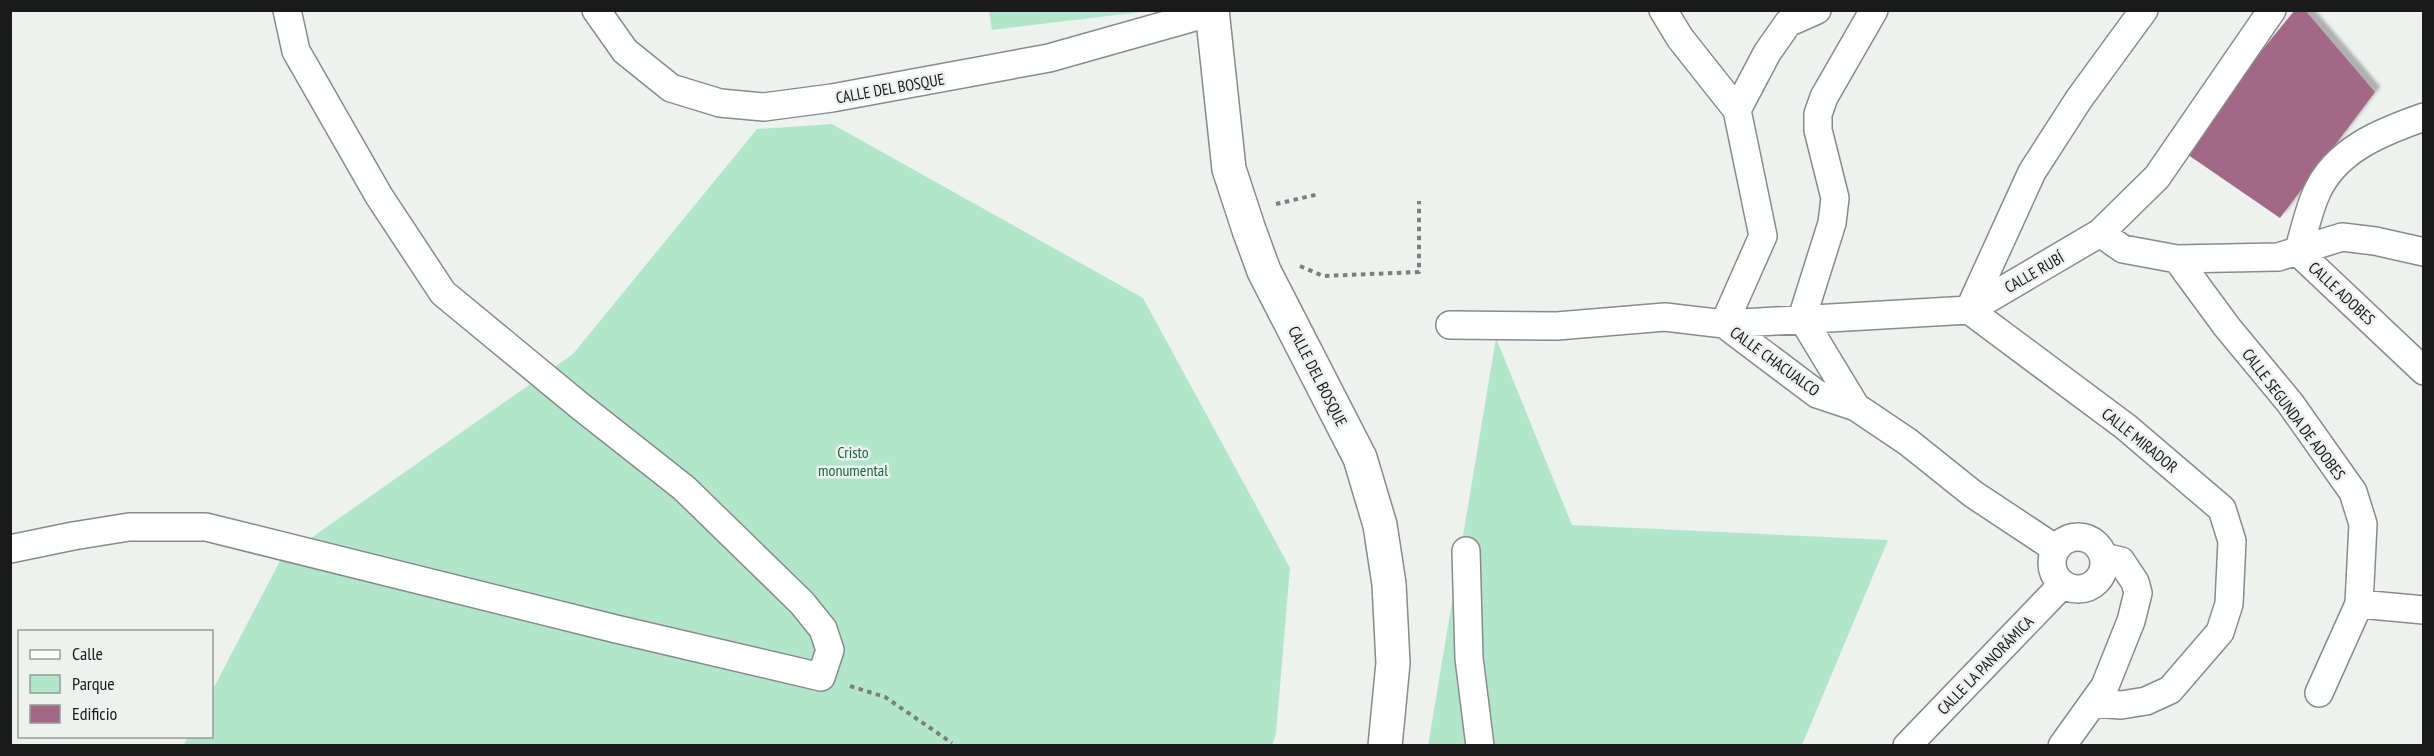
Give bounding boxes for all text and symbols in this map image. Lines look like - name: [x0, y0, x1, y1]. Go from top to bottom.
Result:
- street label: CALLE DEL BOSQUE: [834, 69, 946, 107]
- street label: CALLE RUBÍ: [2001, 247, 2068, 297]
- street label: CALLE ADOBES: [2305, 257, 2379, 329]
- street label: CALLE DEL BOSQUE: [1284, 322, 1352, 430]
- street label: CALLE CHACUALCO: [1726, 322, 1824, 400]
- street label: CALLE SEGUNDA DE ADOBES: [2238, 344, 2350, 484]
- street label: CALLE MIRADOR: [2098, 403, 2182, 477]
- park label: Cristo monumental: [818, 442, 888, 480]
- street label: CALLE LA PANORÁMICA: [1933, 611, 2038, 719]
- legend: [18, 630, 213, 738]
- text: Calle: [72, 642, 103, 665]
- text: Parque: [72, 672, 115, 695]
- text: Edificio: [72, 702, 118, 725]

